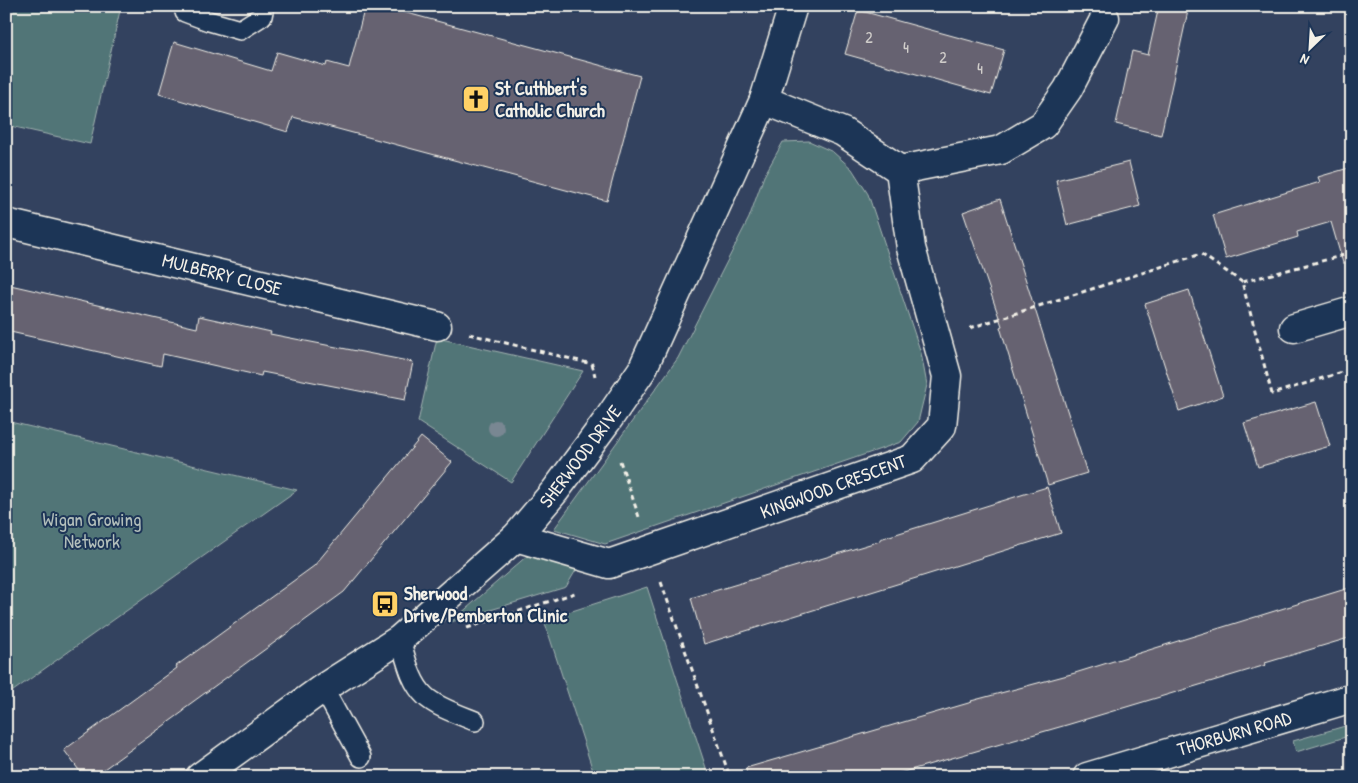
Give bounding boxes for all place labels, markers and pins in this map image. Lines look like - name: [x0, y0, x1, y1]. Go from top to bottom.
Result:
- place label: St Cuthbert's Catholic Church: [495, 75, 605, 123]
- church icon: St Cuthbert's Catholic Church: [461, 84, 491, 114]
- place label: Sherwood Drive/Pemberton Clinic: [404, 580, 568, 628]
- bus stop icon: Sherwood Drive/Pemberton Clinic: [370, 589, 400, 619]

